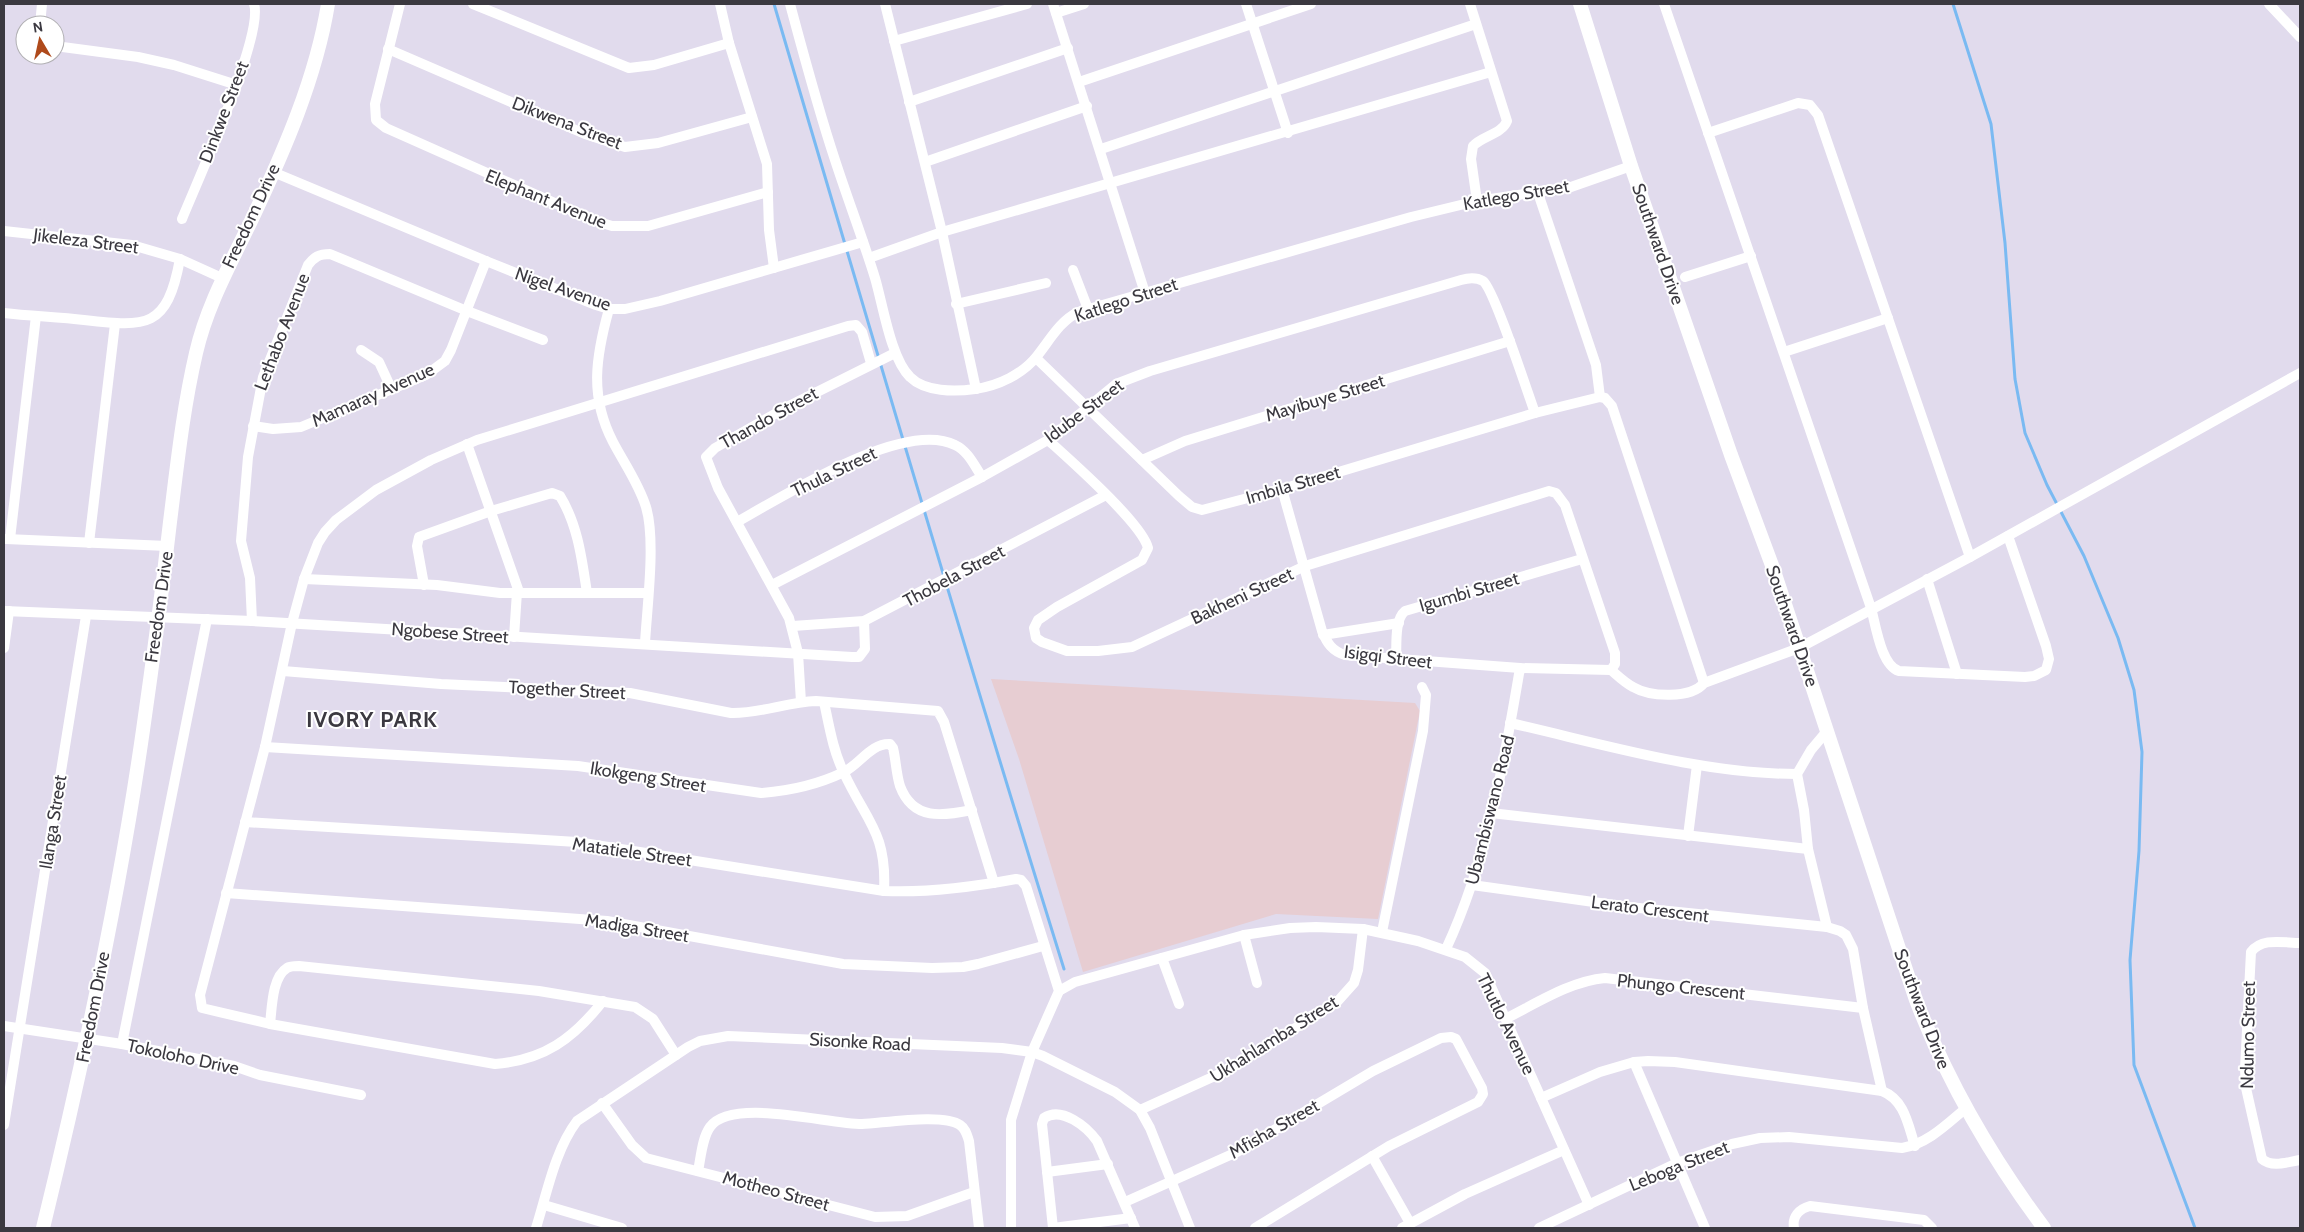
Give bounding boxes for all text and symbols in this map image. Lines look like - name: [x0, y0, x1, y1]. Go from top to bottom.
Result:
- north arrow: [15, 15, 65, 65]
- text: N: [32, 17, 44, 37]
- street label: Dinkwe Street: [194, 58, 254, 166]
- street label: Dikwena Street: [509, 92, 625, 154]
- street label: Freedom Drive: [217, 160, 285, 272]
- street label: Elephant Avenue: [482, 165, 610, 233]
- street label: Katlego Street: [1461, 175, 1571, 215]
- street label: Southward Drive: [1627, 180, 1689, 308]
- street label: Jikeleza Street: [31, 224, 140, 258]
- street label: Nigel Avenue: [512, 262, 614, 316]
- street label: Lethabo Avenue: [250, 270, 314, 394]
- street label: Katlego Street: [1072, 273, 1180, 327]
- street label: Mamaray Avenue: [308, 358, 438, 432]
- street label: Mayibuye Street: [1263, 369, 1387, 427]
- street label: Idube Street: [1040, 374, 1128, 448]
- street label: Thando Street: [716, 382, 822, 454]
- street label: Thula Street: [788, 442, 880, 502]
- street label: Imbila Street: [1243, 461, 1343, 509]
- street label: Thobela Street: [900, 540, 1008, 612]
- street label: Freedom Drive: [140, 550, 178, 664]
- street label: Southward Drive: [1761, 562, 1823, 690]
- street label: Bakheni Street: [1187, 563, 1297, 629]
- street label: Igumbi Street: [1417, 567, 1521, 617]
- street label: Ngobese Street: [391, 618, 509, 648]
- street label: Isigqi Street: [1343, 641, 1433, 673]
- street label: Together Street: [508, 676, 626, 704]
- district label: IVORY PARK: [306, 706, 438, 733]
- street label: Ubambiswano Road: [1461, 733, 1519, 887]
- street label: Ikokgeng Street: [588, 757, 708, 797]
- street label: Ilanga Street: [35, 773, 71, 871]
- street label: Matatiele Street: [571, 833, 693, 871]
- street label: Lerato Crescent: [1590, 891, 1710, 927]
- street label: Madiga Street: [583, 909, 691, 947]
- street label: Southward Drive: [1889, 946, 1955, 1072]
- street label: Freedom Drive: [71, 950, 115, 1064]
- street label: Phungo Crescent: [1616, 969, 1746, 1005]
- street label: Thutlo Avenue: [1472, 970, 1540, 1078]
- street label: Ndumo Street: [2236, 981, 2260, 1089]
- street label: Ukhahlamba Street: [1206, 991, 1342, 1087]
- street label: Sisonke Road: [809, 1028, 911, 1056]
- street label: Tokoloho Drive: [125, 1034, 241, 1080]
- street label: Mfisha Street: [1225, 1094, 1323, 1164]
- street label: Leboga Street: [1626, 1136, 1732, 1196]
- street label: Motheo Street: [720, 1166, 832, 1216]

